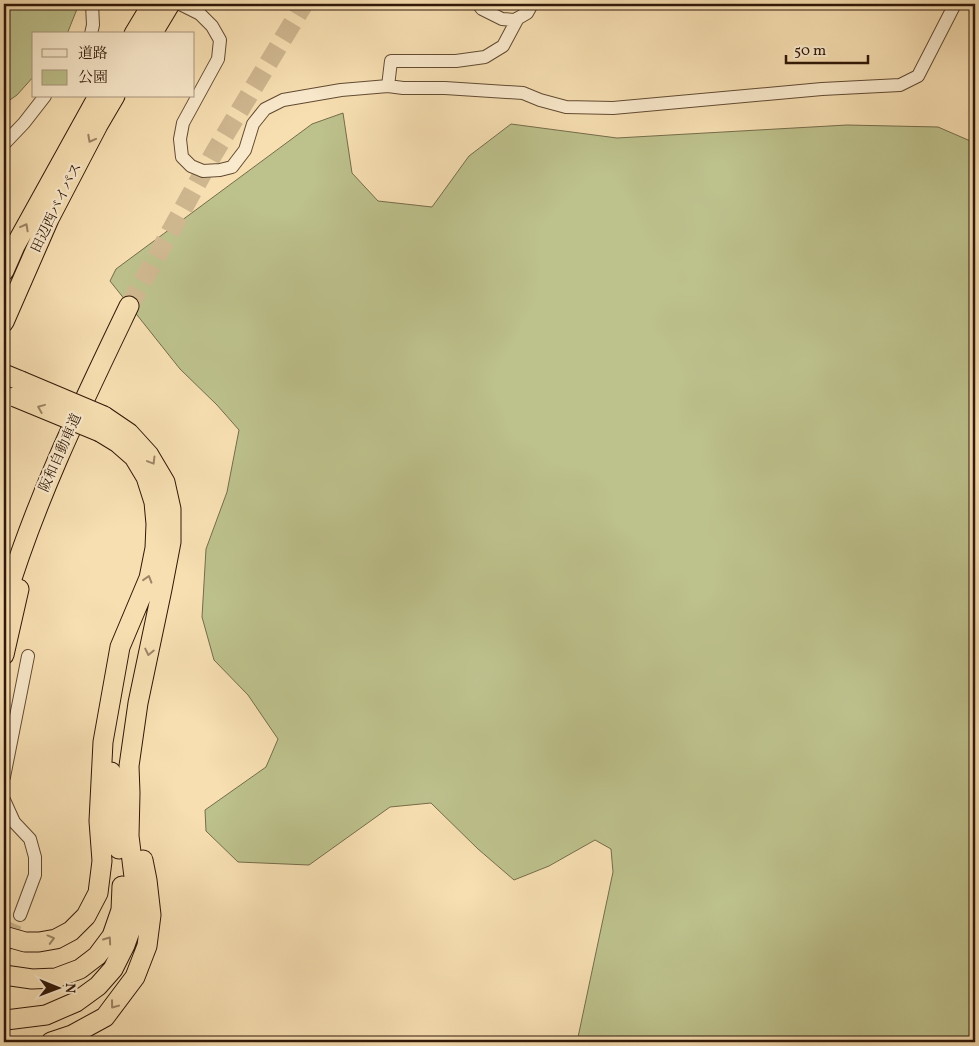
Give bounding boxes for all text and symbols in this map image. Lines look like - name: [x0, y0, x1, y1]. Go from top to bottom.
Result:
- legend: [32, 32, 195, 98]
- scale bar: [786, 32, 869, 64]
- text: 50 m: [794, 41, 826, 62]
- text: 道路: [78, 44, 108, 65]
- text: 公園: [78, 68, 108, 89]
- one-way arrow: [87, 133, 97, 142]
- street label: 田辺西バイパス: [27, 160, 87, 256]
- one-way arrow: [19, 224, 29, 233]
- one-way arrow: [37, 404, 46, 414]
- street label: 阪和自動車道: [35, 411, 87, 495]
- one-way arrow: [146, 455, 156, 464]
- one-way arrow: [142, 576, 152, 584]
- one-way arrow: [144, 648, 155, 656]
- one-way arrow: [46, 935, 55, 945]
- one-way arrow: [102, 937, 111, 946]
- north arrow: [32, 964, 82, 1014]
- text: N: [60, 983, 79, 993]
- one-way arrow: [111, 999, 119, 1008]

